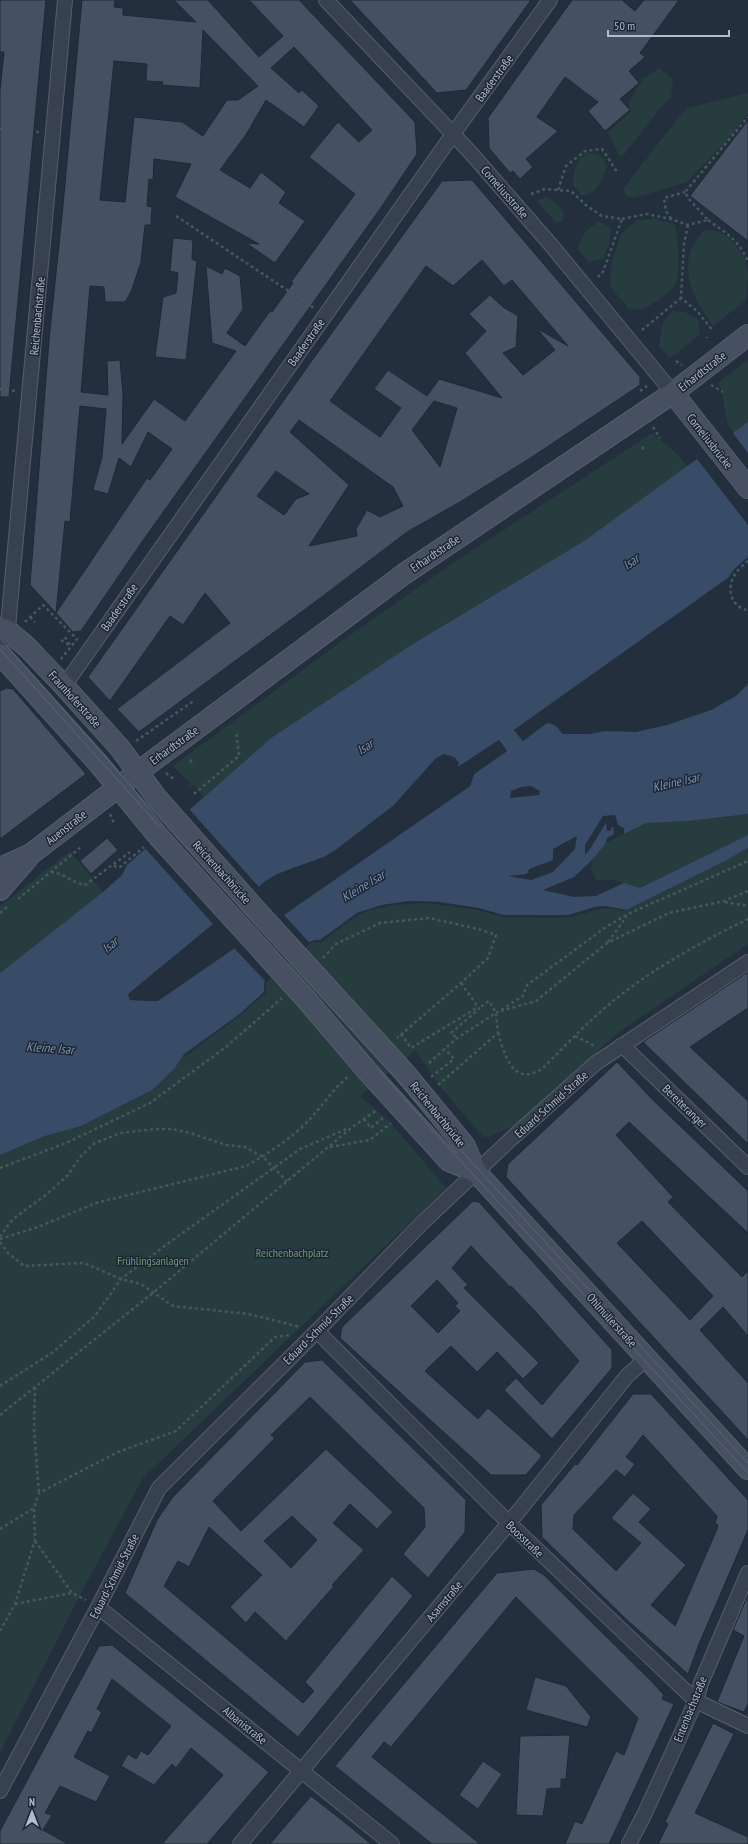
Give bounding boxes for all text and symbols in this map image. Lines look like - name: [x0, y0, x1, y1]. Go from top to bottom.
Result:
- scale bar: [608, 12, 729, 38]
- text: 50 m: [614, 18, 635, 33]
- street label: Baaderstraße: [472, 51, 516, 105]
- street label: Corneliusstraße: [478, 163, 532, 221]
- street label: Reichenbachstraße: [26, 276, 48, 356]
- street label: Baaderstraße: [284, 315, 328, 369]
- street label: Erhardtstraße: [675, 348, 729, 394]
- street label: Corneliusbrücke: [684, 410, 736, 472]
- street label: Erhardtstraße: [407, 531, 463, 575]
- water label: Isar: [619, 549, 645, 574]
- street label: Baaderstraße: [97, 580, 141, 634]
- street label: Fraunhoferstraße: [46, 667, 104, 731]
- street label: Erhardtstraße: [147, 722, 201, 768]
- water label: Isar: [354, 734, 378, 759]
- water label: Kleine Isar: [651, 768, 703, 796]
- street label: Auenstraße: [43, 806, 89, 847]
- street label: Reichenbachbrücke: [190, 837, 254, 907]
- water label: Kleine Isar: [338, 865, 390, 906]
- water label: Isar: [98, 932, 124, 957]
- water label: Kleine Isar: [26, 1038, 77, 1058]
- street label: Eduard-Schmid-Straße: [511, 1067, 591, 1141]
- street label: Reichenbachbrücke: [407, 1078, 469, 1150]
- street label: Bereiteranger: [660, 1081, 711, 1131]
- park label: Reichenbachplatz: [256, 1245, 328, 1260]
- park label: Frühlingsanlagen: [117, 1253, 189, 1268]
- street label: Ohlmüllerstraße: [584, 1290, 640, 1350]
- street label: Eduard-Schmid-Straße: [280, 1291, 356, 1367]
- street label: Boosstraße: [503, 1518, 547, 1561]
- street label: Eduard-Schmid-Straße: [86, 1531, 142, 1621]
- street label: Asamstraße: [423, 1578, 465, 1624]
- street label: Entenbachstraße: [670, 1674, 710, 1744]
- street label: Albanistraße: [220, 1703, 270, 1747]
- north arrow: [12, 1792, 52, 1832]
- text: N: [29, 1795, 35, 1809]

